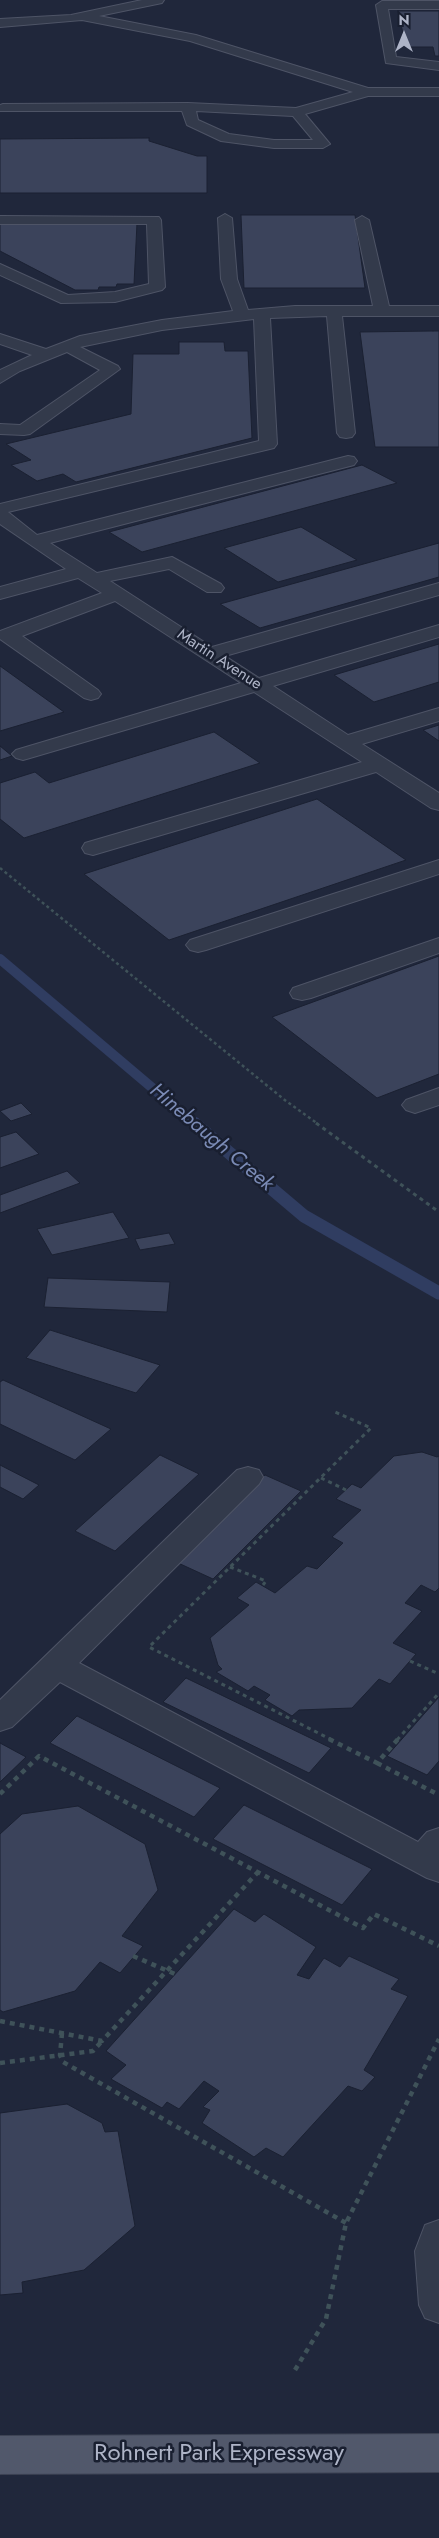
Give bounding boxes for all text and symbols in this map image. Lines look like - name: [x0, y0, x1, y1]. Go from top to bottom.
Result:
- north arrow: [379, 10, 429, 60]
- text: N: [398, 10, 410, 30]
- street label: Martin Avenue: [173, 625, 265, 695]
- water label: Hinebaugh Creek: [144, 1079, 278, 1197]
- street label: Rohnert Park Expressway: [94, 2440, 344, 2468]

